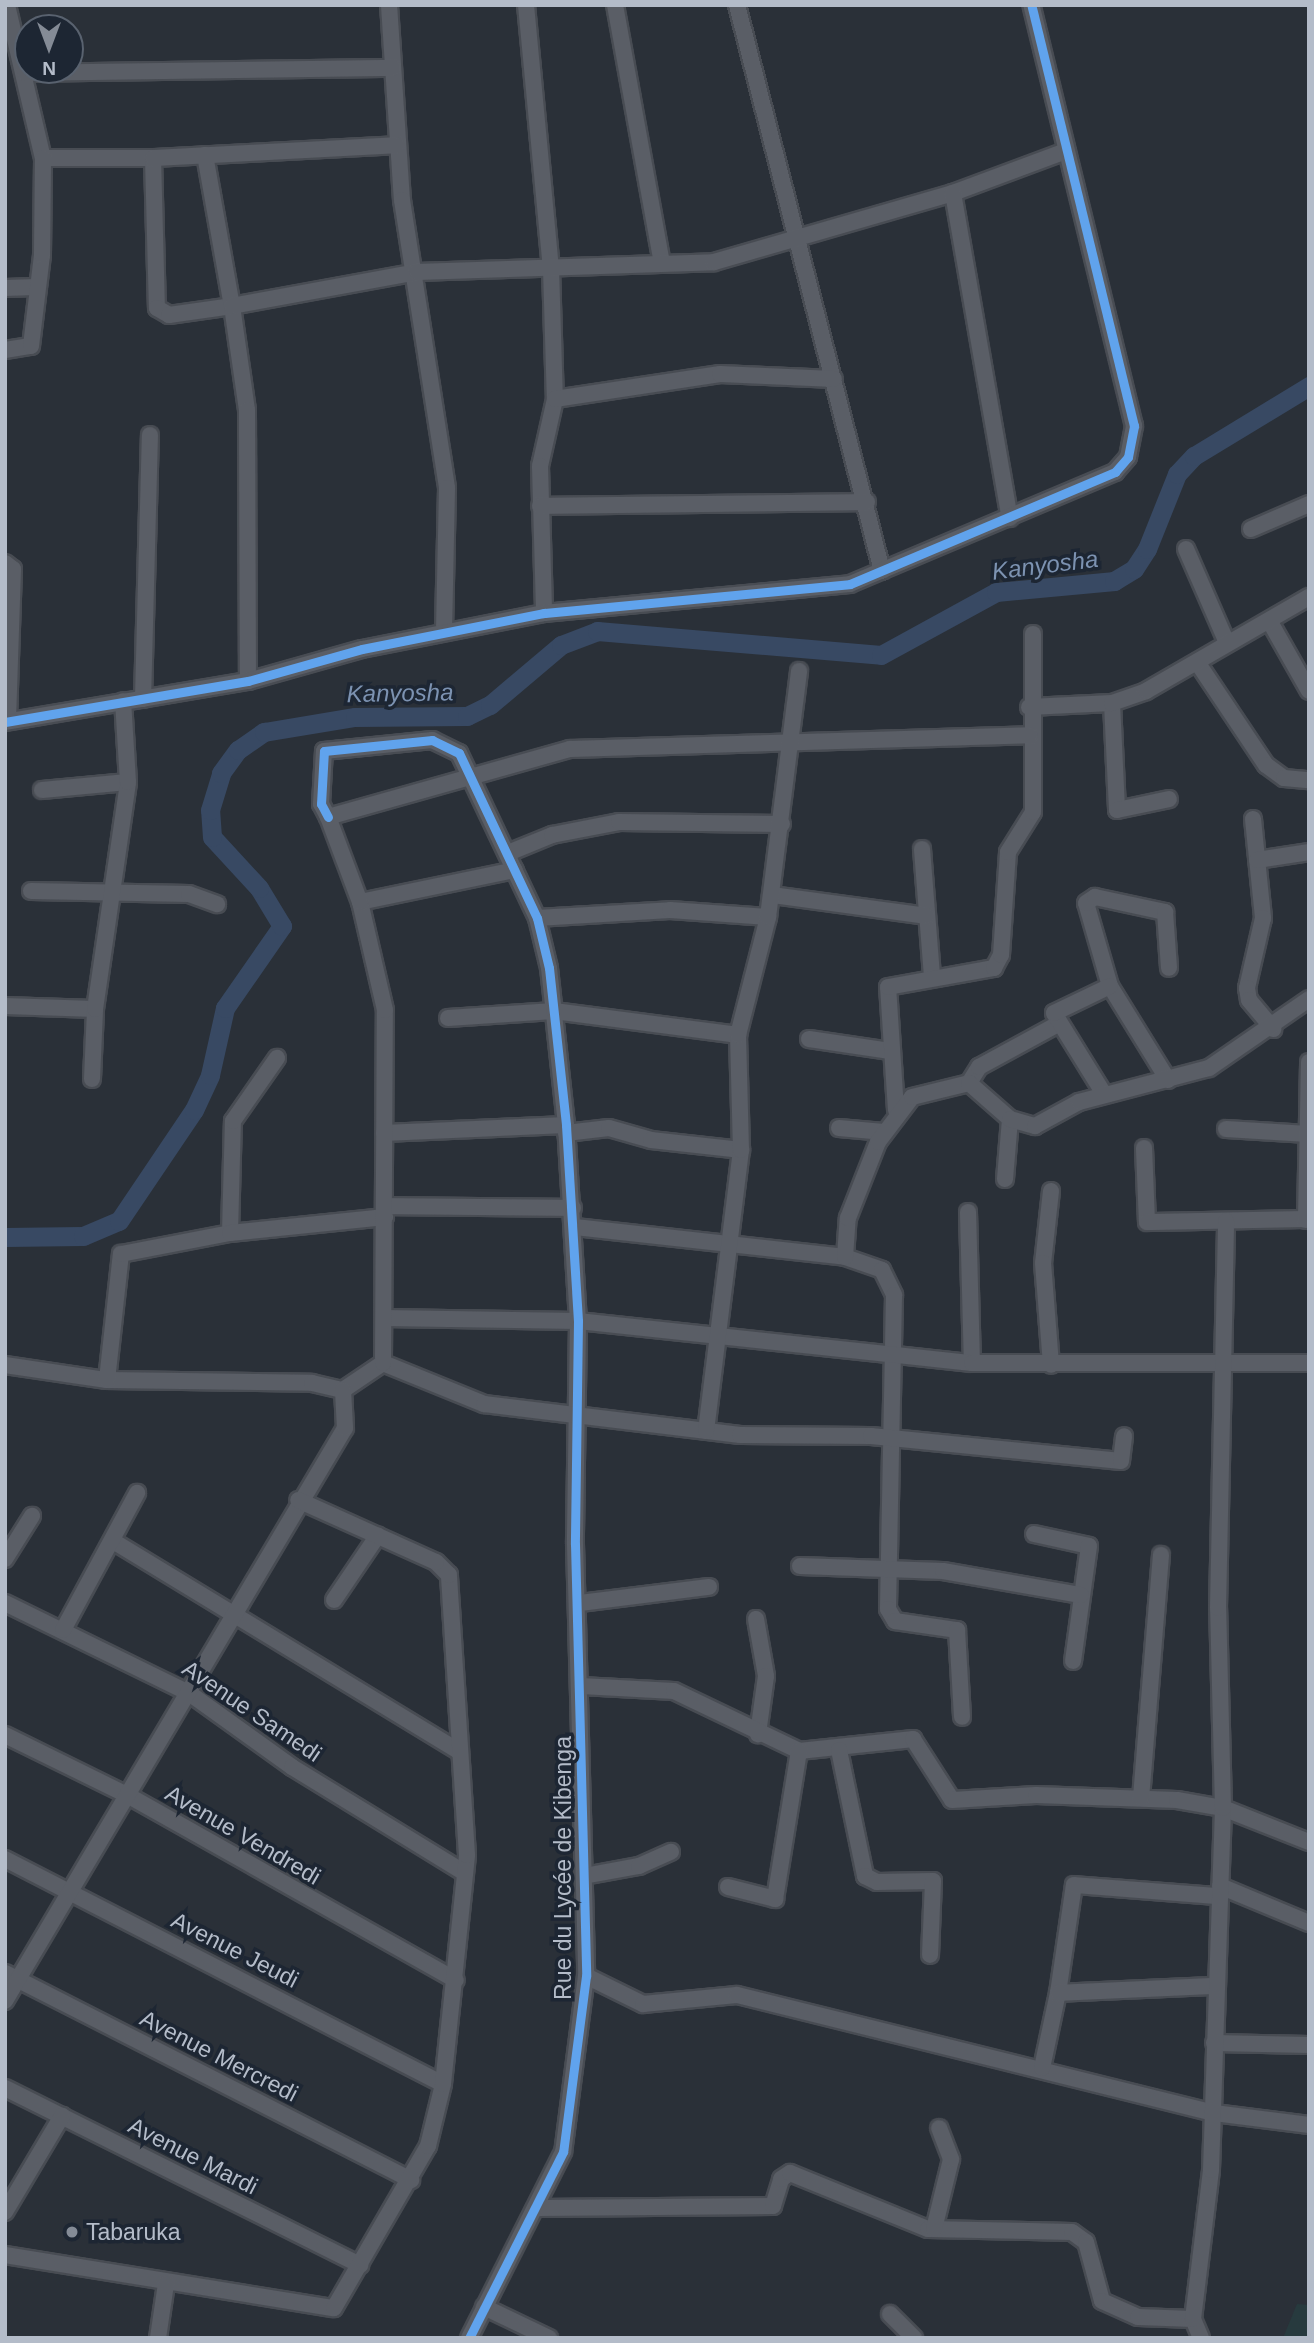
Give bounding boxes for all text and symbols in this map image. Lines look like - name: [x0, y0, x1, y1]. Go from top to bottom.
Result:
- north arrow: [14, 14, 84, 84]
- text: N: [42, 58, 56, 79]
- water label: Kanyosha: [990, 544, 1100, 586]
- water label: Kanyosha: [346, 678, 454, 708]
- street label: Avenue Samedi: [177, 1654, 327, 1768]
- street label: Rue du Lycée de Kibenga: [549, 1736, 577, 2000]
- street label: Avenue Vendredi: [160, 1779, 326, 1891]
- street label: Avenue Jeudi: [167, 1906, 303, 1994]
- street label: Avenue Mercredi: [135, 2004, 303, 2108]
- street label: Avenue Mardi: [124, 2112, 262, 2200]
- place label: Tabaruka: [86, 2218, 181, 2246]
- marker: Tabaruka: [64, 2224, 80, 2240]

